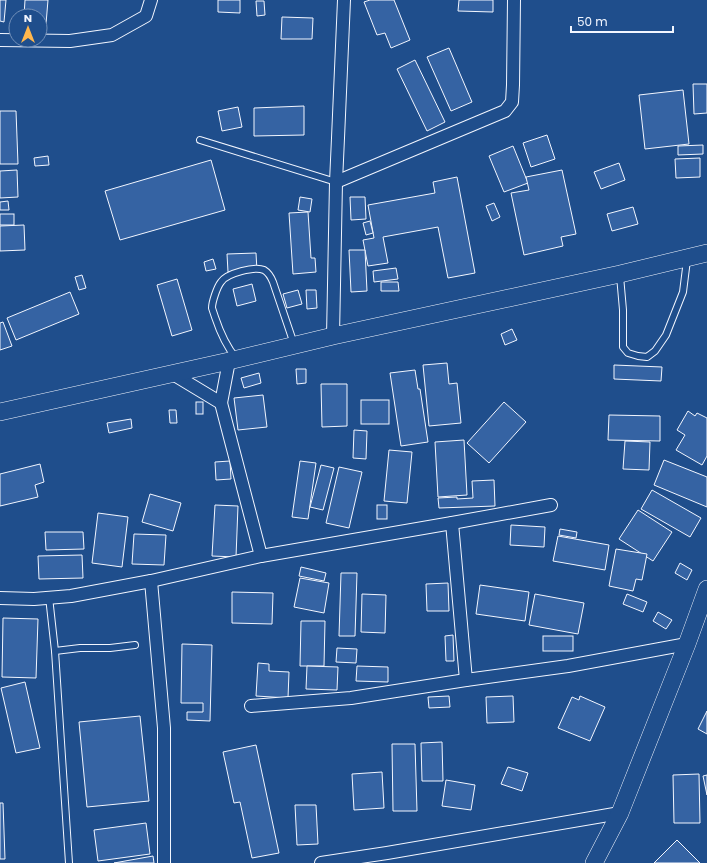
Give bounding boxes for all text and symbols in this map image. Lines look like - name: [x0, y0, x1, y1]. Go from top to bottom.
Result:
- north arrow: [8, 8, 48, 48]
- scale bar: [571, 8, 673, 34]
- text: N: [24, 10, 32, 26]
- text: 50 m: [577, 13, 608, 30]

